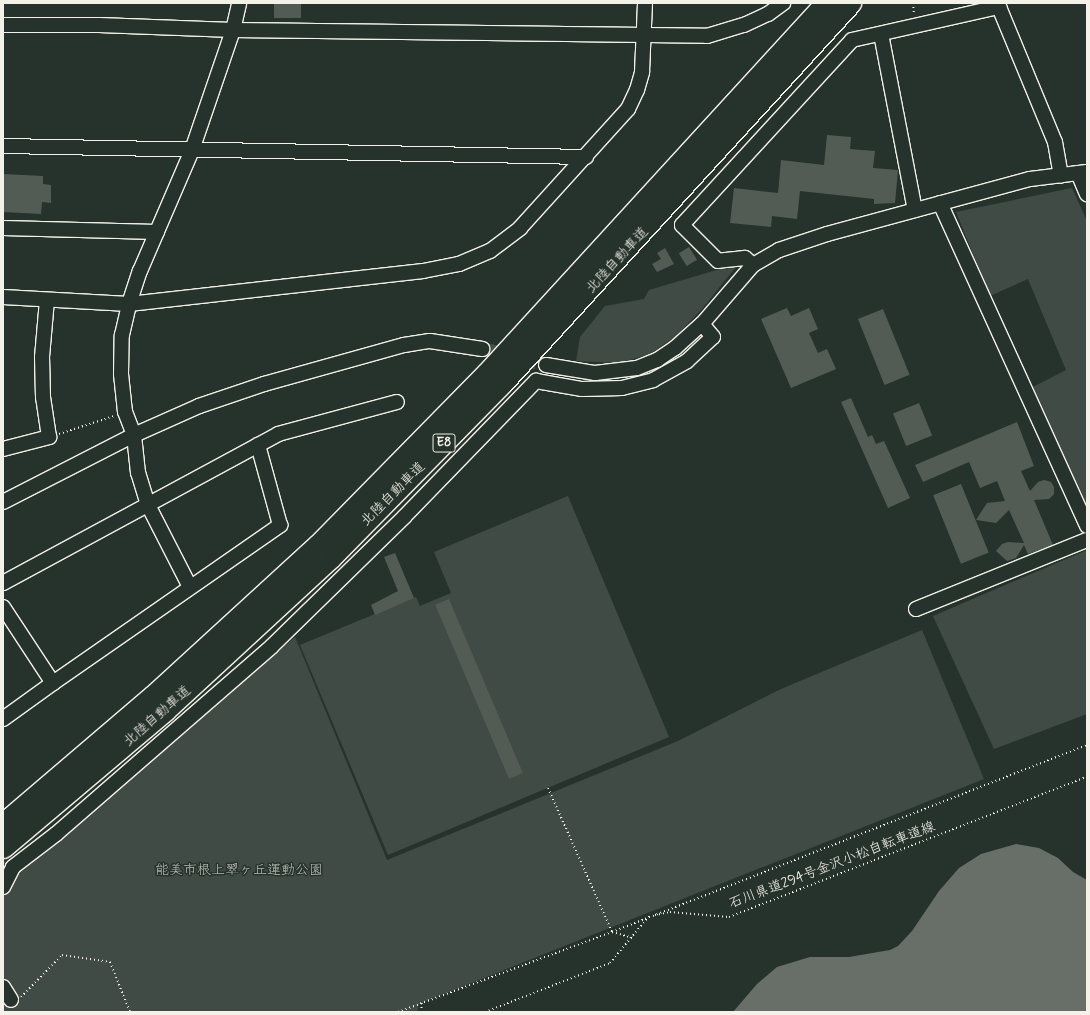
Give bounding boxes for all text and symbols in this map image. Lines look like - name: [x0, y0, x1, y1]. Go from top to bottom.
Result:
- street label: 北陸自動車道: [582, 224, 652, 296]
- road number: E8: [432, 432, 456, 454]
- street label: 北陸自動車道: [357, 458, 429, 530]
- street label: 北陸自動車道: [120, 682, 194, 750]
- street label: 石川県道294号金沢小松自転車道線: [727, 818, 937, 912]
- park label: 能美市根上翠ヶ丘運動公園: [155, 862, 323, 878]

